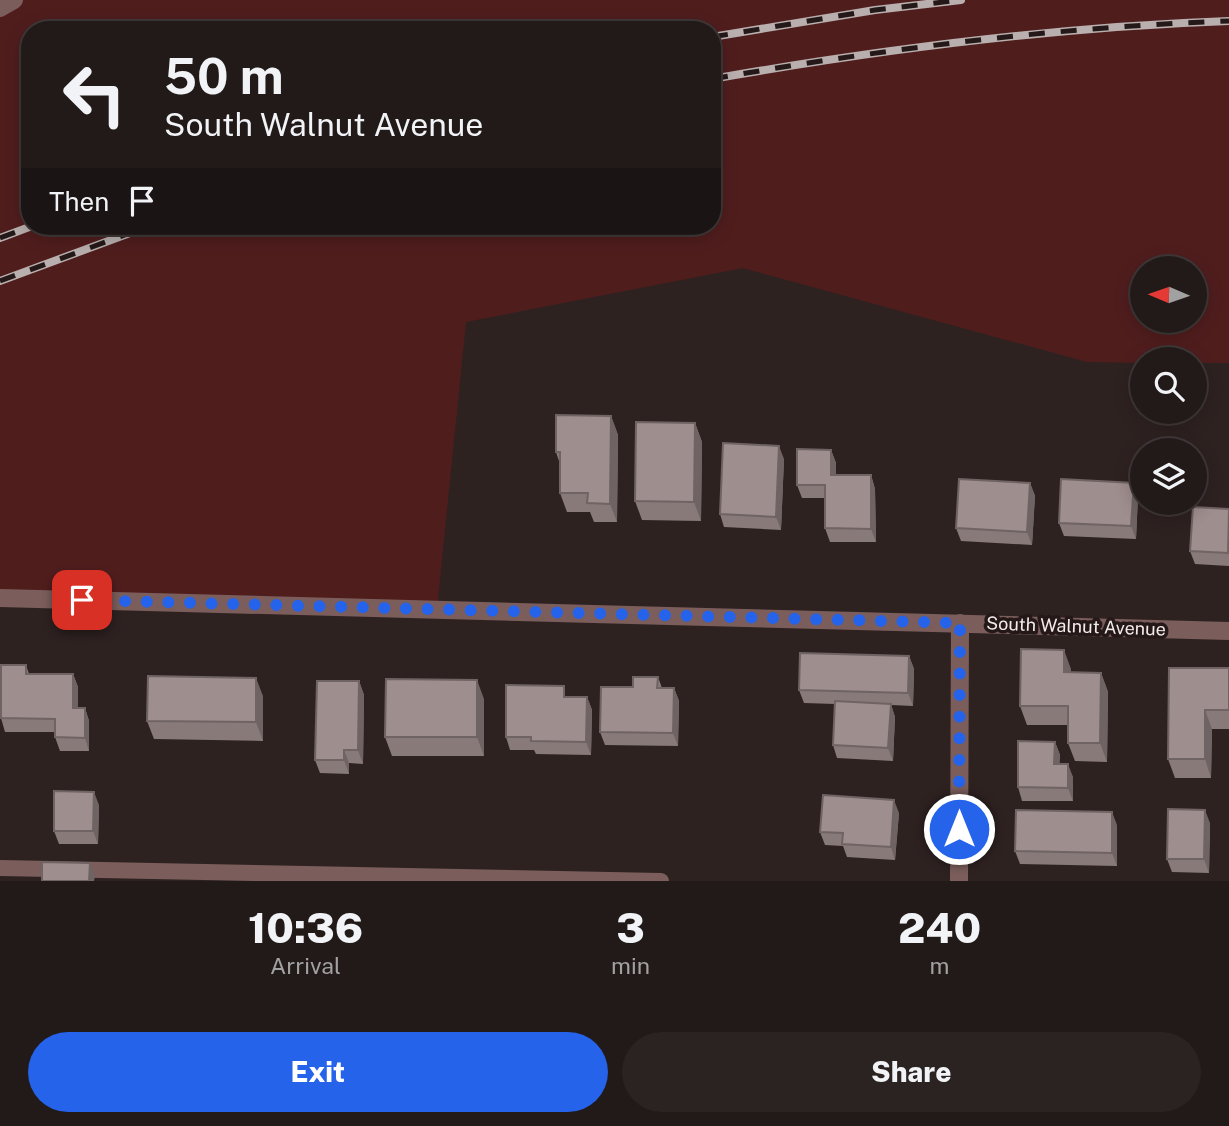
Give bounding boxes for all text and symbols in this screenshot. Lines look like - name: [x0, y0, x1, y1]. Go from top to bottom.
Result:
- text: 50 m: [164, 47, 284, 105]
- icon: left: [49, 49, 140, 140]
- text: South Walnut Avenue: [164, 106, 484, 143]
- icon: arrive: [123, 182, 161, 220]
- text: Then: [49, 186, 109, 217]
- north arrow: [1130, 256, 1208, 332]
- map controls: [1130, 256, 1207, 515]
- button: search: [1130, 347, 1207, 424]
- button: layers: [1130, 438, 1207, 515]
- pin: [52, 570, 112, 630]
- icon: arrive: [63, 581, 101, 619]
- street label: South Walnut Avenue: [986, 612, 1166, 640]
- position arrow: [922, 792, 996, 866]
- text: 10:36: [248, 903, 363, 952]
- text: 3: [616, 903, 645, 952]
- text: 240: [898, 903, 981, 952]
- text: Arrival: [270, 952, 341, 979]
- text: min: [611, 952, 650, 979]
- text: m: [930, 952, 949, 979]
- button: Exit: [28, 1032, 608, 1112]
- button: Share: [622, 1032, 1201, 1112]

